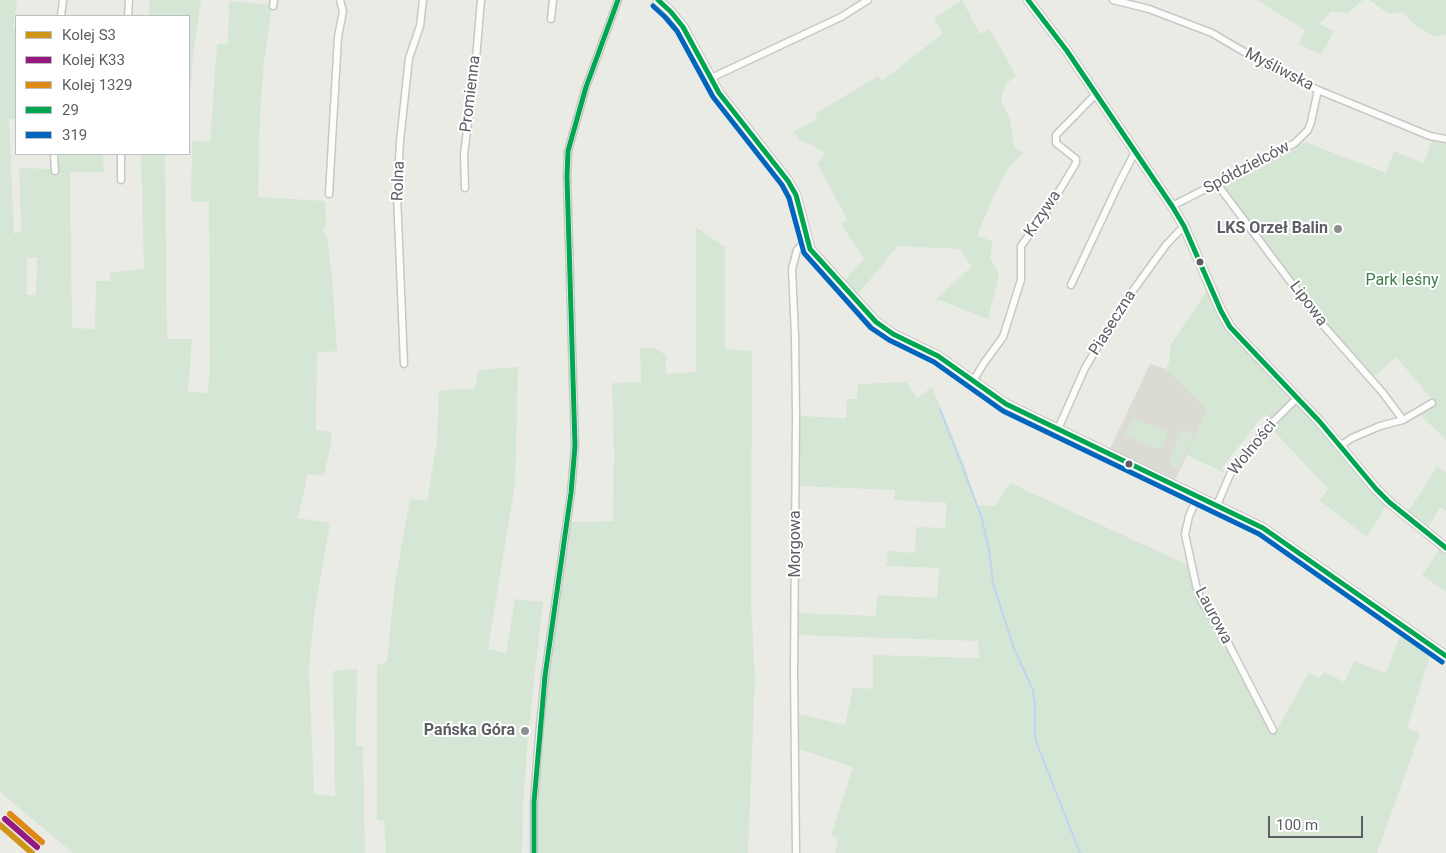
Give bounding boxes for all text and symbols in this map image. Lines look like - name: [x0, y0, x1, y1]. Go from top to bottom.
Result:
- legend: [15, 15, 190, 155]
- text: Kolej S3: [62, 26, 116, 44]
- street label: Myśliwska: [1241, 44, 1317, 96]
- text: Kolej K33: [62, 51, 125, 69]
- street label: Promienna: [457, 54, 485, 134]
- text: Kolej 1329: [62, 76, 132, 94]
- text: 29: [62, 101, 79, 119]
- text: 319: [62, 126, 87, 144]
- street label: Spółdzielców: [1201, 137, 1293, 199]
- street label: Rolna: [389, 160, 409, 202]
- street label: Krzywa: [1021, 187, 1065, 241]
- place label: LKS Orzeł Balin: [1217, 219, 1328, 239]
- marker: LKS Orzeł Balin: [1332, 223, 1344, 235]
- unlabelled marker: [1195, 257, 1205, 267]
- park label: Park leśny: [1365, 271, 1439, 291]
- street label: Lipowa: [1285, 278, 1331, 330]
- street label: Piaseczna: [1085, 287, 1141, 359]
- street label: Wolności: [1225, 417, 1281, 479]
- unlabelled marker: [1124, 459, 1134, 469]
- street label: Morgowa: [786, 510, 806, 578]
- street label: Laurowa: [1190, 584, 1236, 648]
- place label: Pańska Góra: [424, 721, 515, 741]
- marker: Pańska Góra: [519, 725, 531, 737]
- scale bar: [1271, 806, 1366, 838]
- text: 100 m: [1276, 816, 1318, 834]

